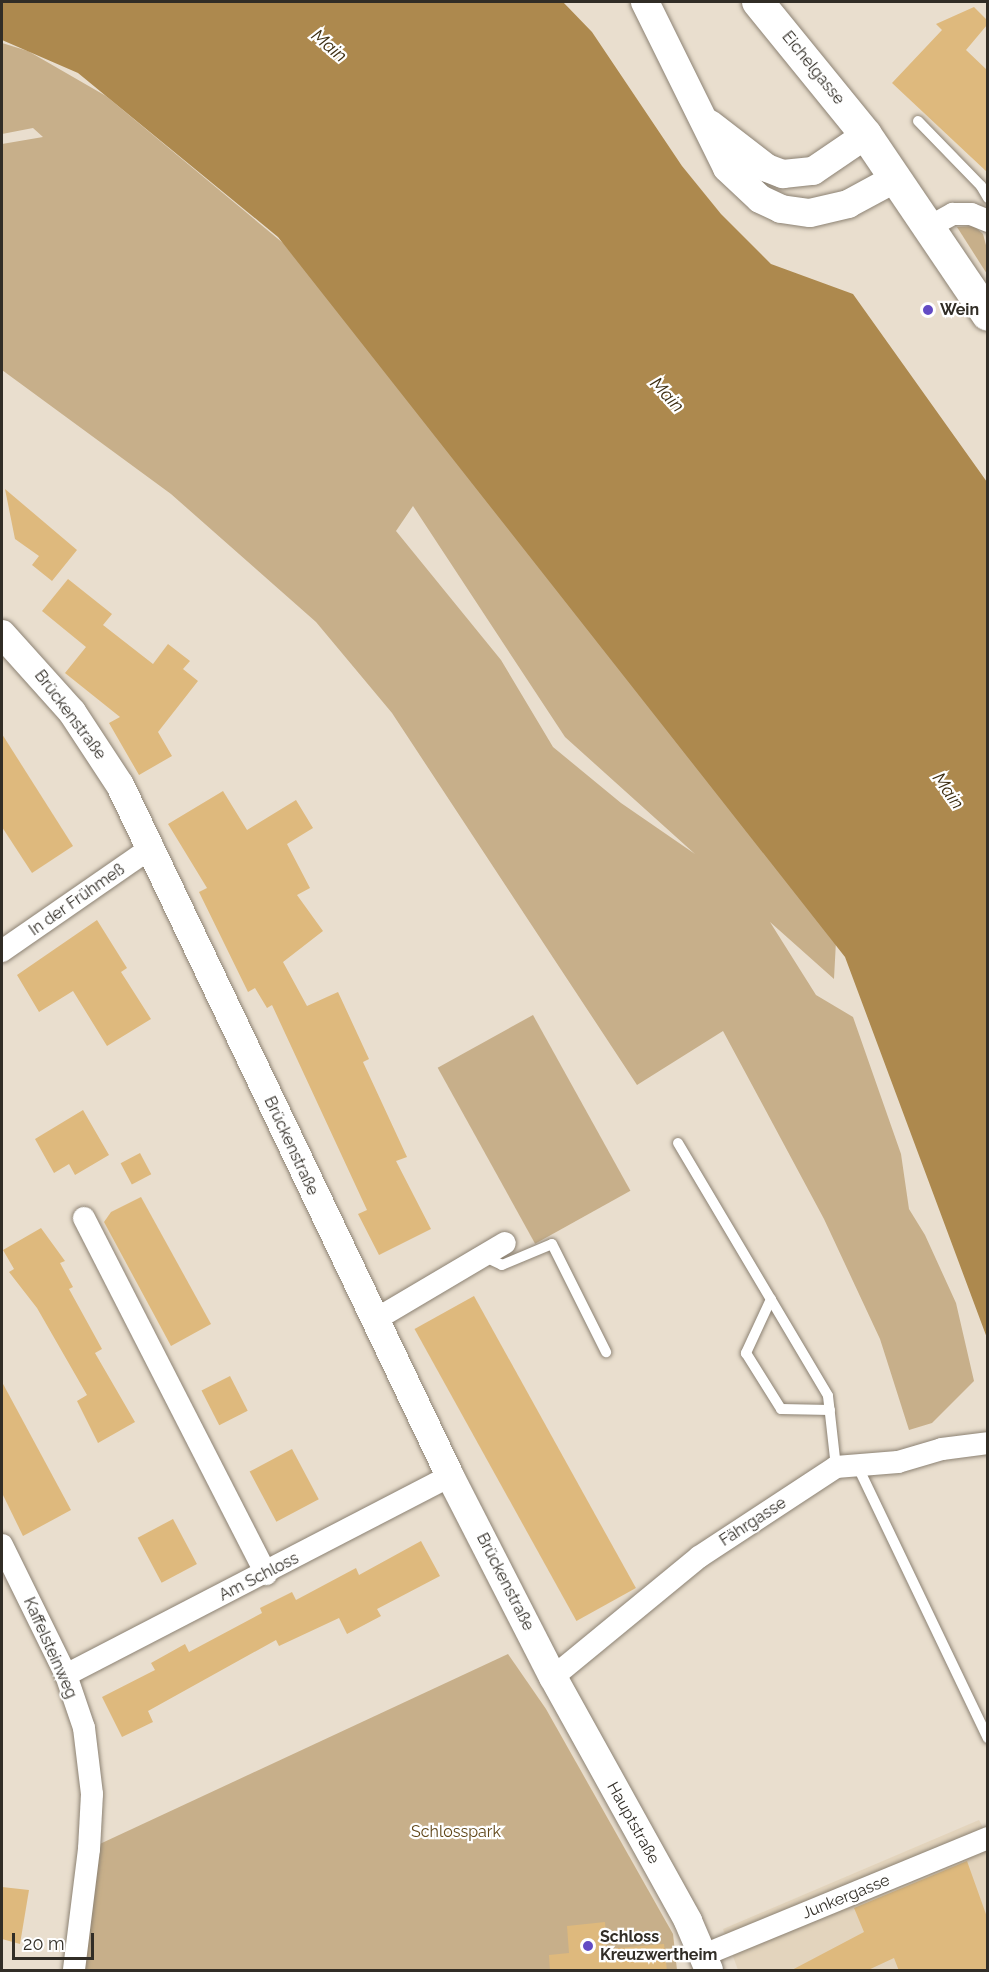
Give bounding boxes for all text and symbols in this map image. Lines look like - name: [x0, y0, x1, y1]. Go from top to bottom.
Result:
- water label: Main: [307, 25, 351, 67]
- street label: Eichelgasse: [778, 28, 848, 108]
- place label: Wein: [940, 300, 979, 320]
- marker: Wein: [921, 303, 935, 317]
- water label: Main: [646, 373, 688, 417]
- street label: Brückenstraße: [30, 667, 110, 763]
- water label: Main: [928, 769, 968, 813]
- street label: In der Frühmeß: [25, 860, 129, 940]
- street label: Brückenstraße: [260, 1093, 322, 1199]
- street label: Fährgasse: [716, 1493, 790, 1551]
- street label: Brückenstraße: [472, 1530, 538, 1634]
- street label: Am Schloss: [216, 1549, 302, 1605]
- street label: Kaffelsteinweg: [19, 1594, 81, 1702]
- street label: Hauptstraße: [603, 1779, 663, 1867]
- park label: Schlosspark: [411, 1822, 501, 1842]
- street label: Junkergasse: [799, 1871, 893, 1923]
- scale bar: [15, 1921, 98, 1959]
- place label: Schloss Kreuzwertheim: [600, 1927, 717, 1965]
- text: 20 m: [23, 1933, 65, 1954]
- marker: Schloss Kreuzwertheim: [581, 1939, 595, 1953]

